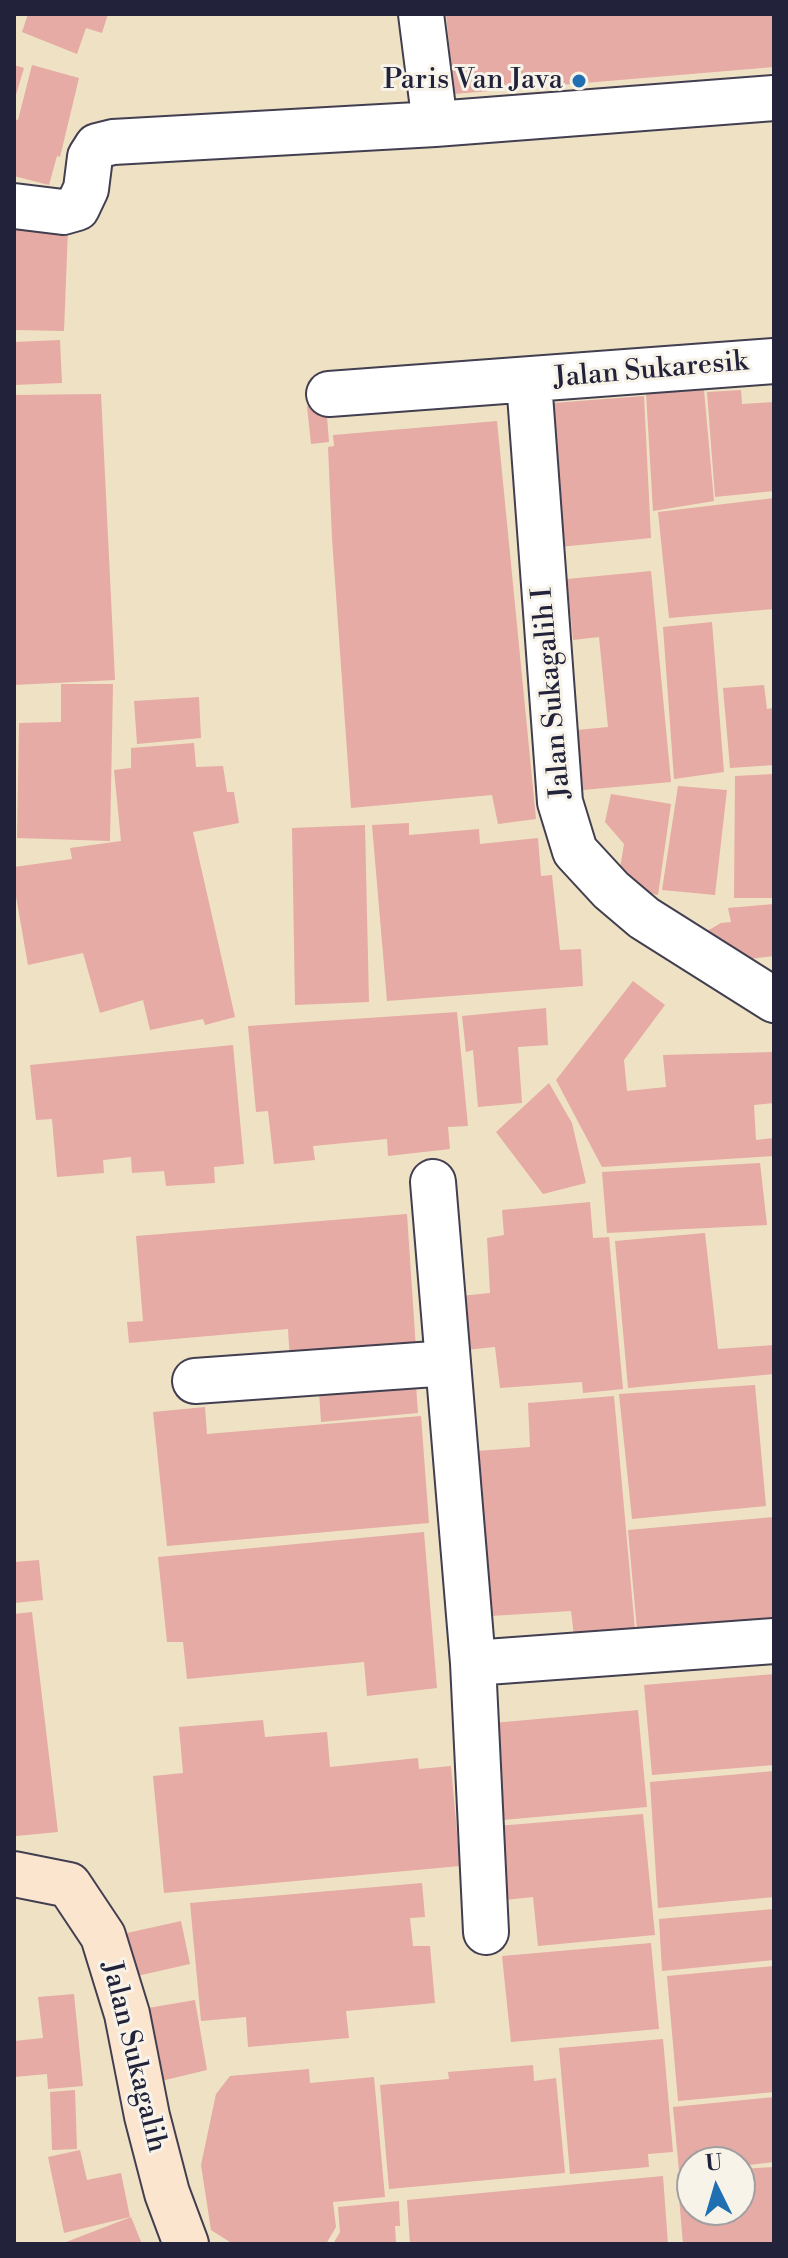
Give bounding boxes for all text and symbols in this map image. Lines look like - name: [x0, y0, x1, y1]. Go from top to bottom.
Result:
- place label: Paris Van Java: [383, 64, 563, 98]
- marker: Paris Van Java: [570, 72, 588, 90]
- street label: Jalan Sukaresik: [553, 346, 749, 396]
- street label: Jalan Sukagalih I: [527, 586, 579, 800]
- street label: Jalan Sukagalih: [93, 1958, 173, 2156]
- north arrow: [676, 2146, 756, 2226]
- text: U: [704, 2149, 724, 2178]

